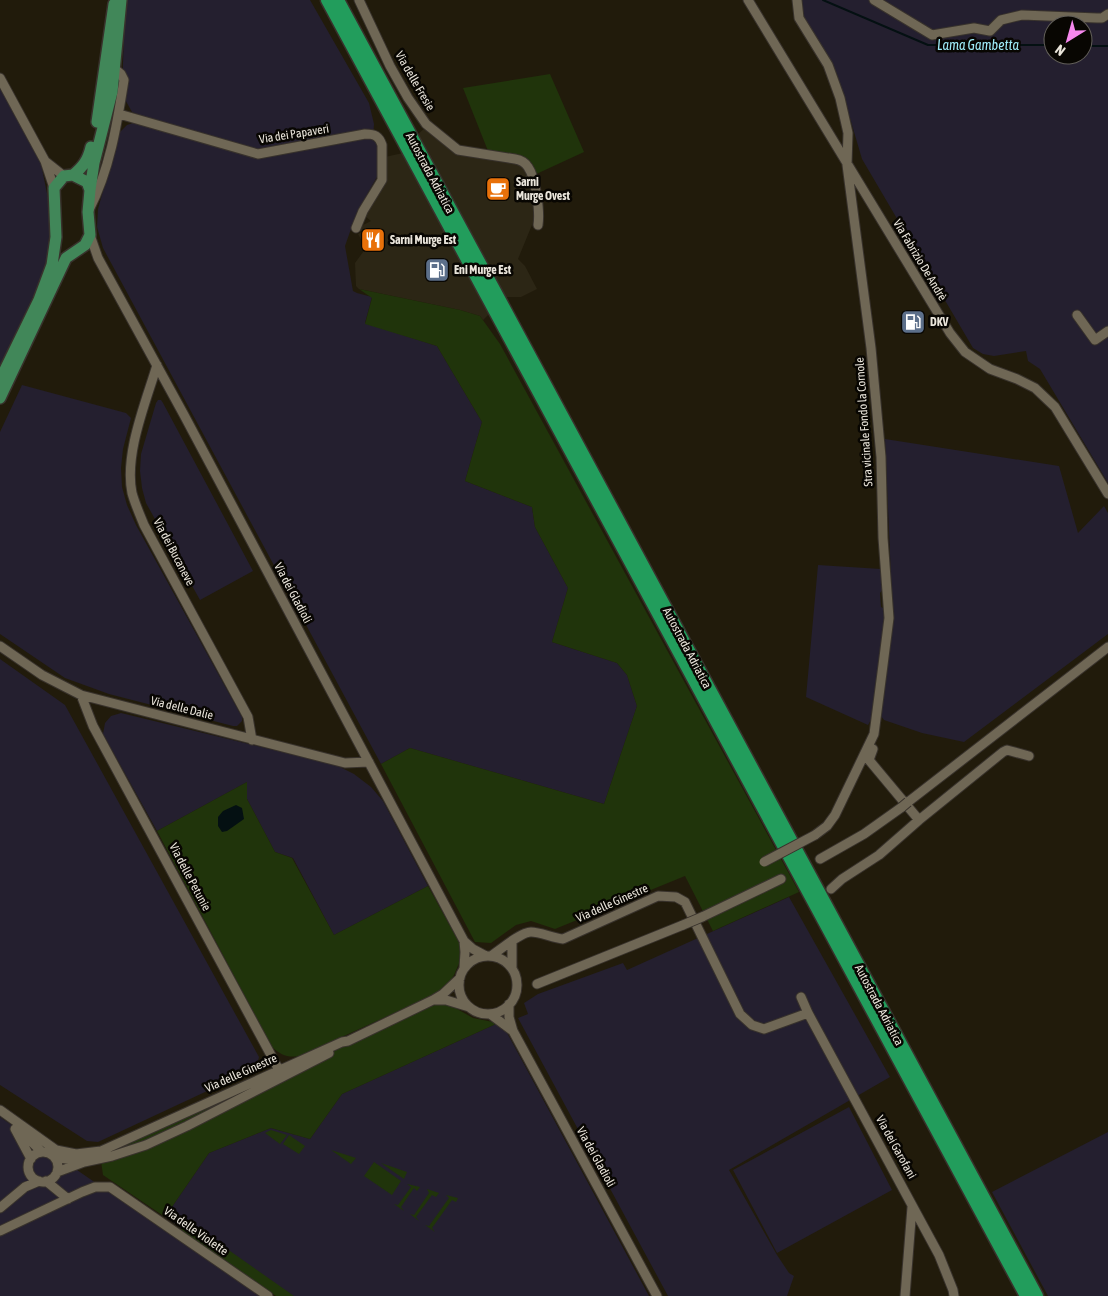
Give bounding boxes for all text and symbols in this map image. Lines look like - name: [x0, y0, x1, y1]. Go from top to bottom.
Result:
- north arrow: [1043, 15, 1093, 65]
- water label: Lama Gambetta: [937, 37, 1019, 53]
- text: N: [1052, 42, 1068, 59]
- street label: Via delle Fresie: [392, 49, 438, 113]
- street label: Via dei Papaveri: [258, 122, 330, 146]
- street label: Autostrada Adriatica: [403, 130, 457, 216]
- place label: Sarni Murge Ovest: [516, 175, 571, 203]
- cafe icon: Sarni Murge Ovest: [485, 176, 511, 202]
- street label: Via Fabrizio De Andrè: [890, 217, 950, 303]
- restaurant icon: Sarni Murge Est: [360, 227, 386, 253]
- place label: Sarni Murge Est: [390, 233, 457, 247]
- fuel station icon: Eni Murge Est: [424, 257, 450, 283]
- place label: Eni Murge Est: [454, 263, 512, 277]
- fuel station icon: DKV: [900, 309, 926, 335]
- place label: DKV: [930, 315, 949, 329]
- street label: Stra vicinale Fondo la Cornole: [853, 357, 875, 487]
- street label: Via dei Bucaneve: [150, 516, 198, 588]
- street label: Via dei Gladioli: [271, 560, 315, 626]
- street label: Autostrada Adriatica: [660, 605, 714, 691]
- street label: Via delle Dalie: [149, 693, 215, 723]
- street label: Via delle Petunie: [166, 841, 214, 913]
- street label: Via delle Ginestre: [574, 881, 650, 925]
- street label: Autostrada Adriatica: [852, 962, 906, 1048]
- street label: Via delle Ginestre: [203, 1051, 279, 1095]
- street label: Via dei Garofani: [873, 1113, 919, 1181]
- street label: Via dei Gladioli: [574, 1124, 618, 1190]
- street label: Via delle Violette: [161, 1204, 231, 1258]

